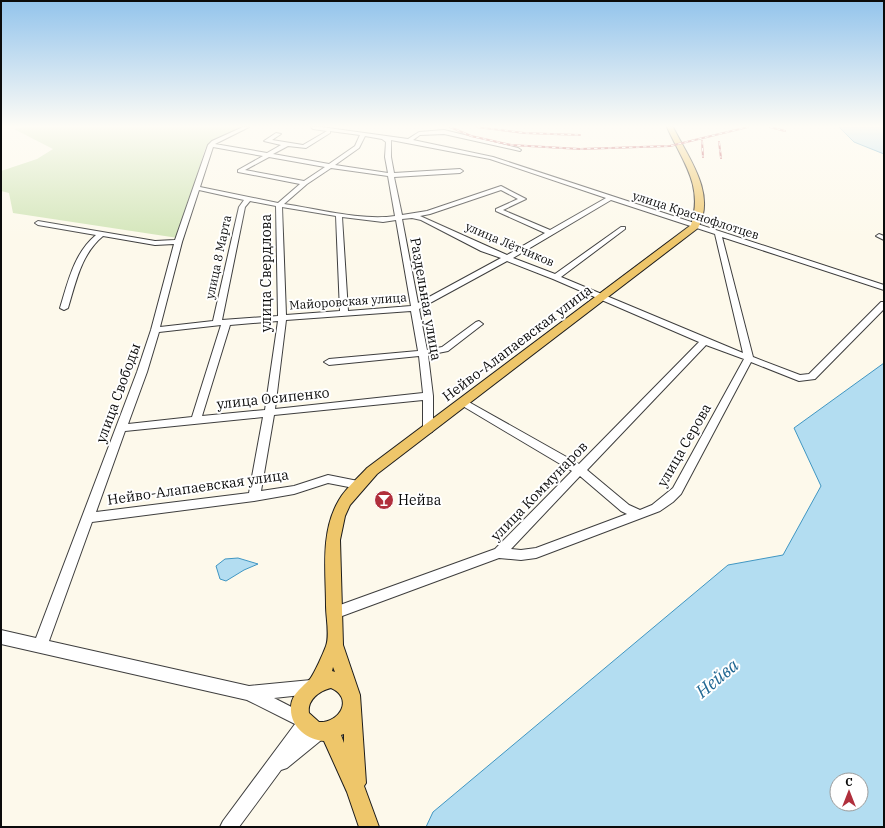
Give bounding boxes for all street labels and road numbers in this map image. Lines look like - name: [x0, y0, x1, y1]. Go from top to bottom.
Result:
- street label: улица Краснофлотцев: [631, 187, 761, 243]
- street label: улица 8 Марта: [202, 213, 234, 300]
- street label: улица Свердлова: [257, 214, 275, 332]
- street label: улица Лётчиков: [463, 219, 557, 270]
- street label: Раздельная улица: [406, 236, 446, 362]
- street label: Нейво-Алапаевская улица: [439, 281, 596, 405]
- street label: Майоровская улица: [289, 289, 408, 313]
- street label: улица Свободы: [92, 341, 144, 445]
- street label: улица Осипенко: [216, 383, 330, 413]
- street label: улица Серова: [653, 400, 715, 490]
- street label: улица Коммунаров: [487, 437, 591, 545]
- street label: Нейво-Алапаевская улица: [106, 465, 290, 509]

